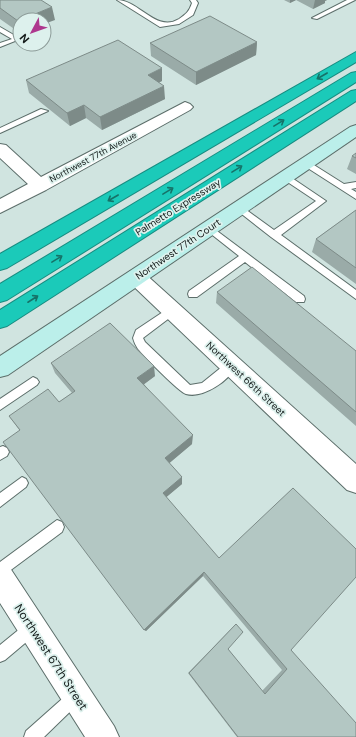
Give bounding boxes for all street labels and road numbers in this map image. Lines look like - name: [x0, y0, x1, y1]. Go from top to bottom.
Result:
- street label: Northwest 77th Avenue: [47, 129, 139, 185]
- street label: Palmetto Expressway: [133, 175, 223, 239]
- street label: Northwest 77th Court: [133, 216, 223, 282]
- street label: Northwest 66th Street: [204, 339, 288, 419]
- street label: Northwest 67th Street: [11, 601, 91, 713]

